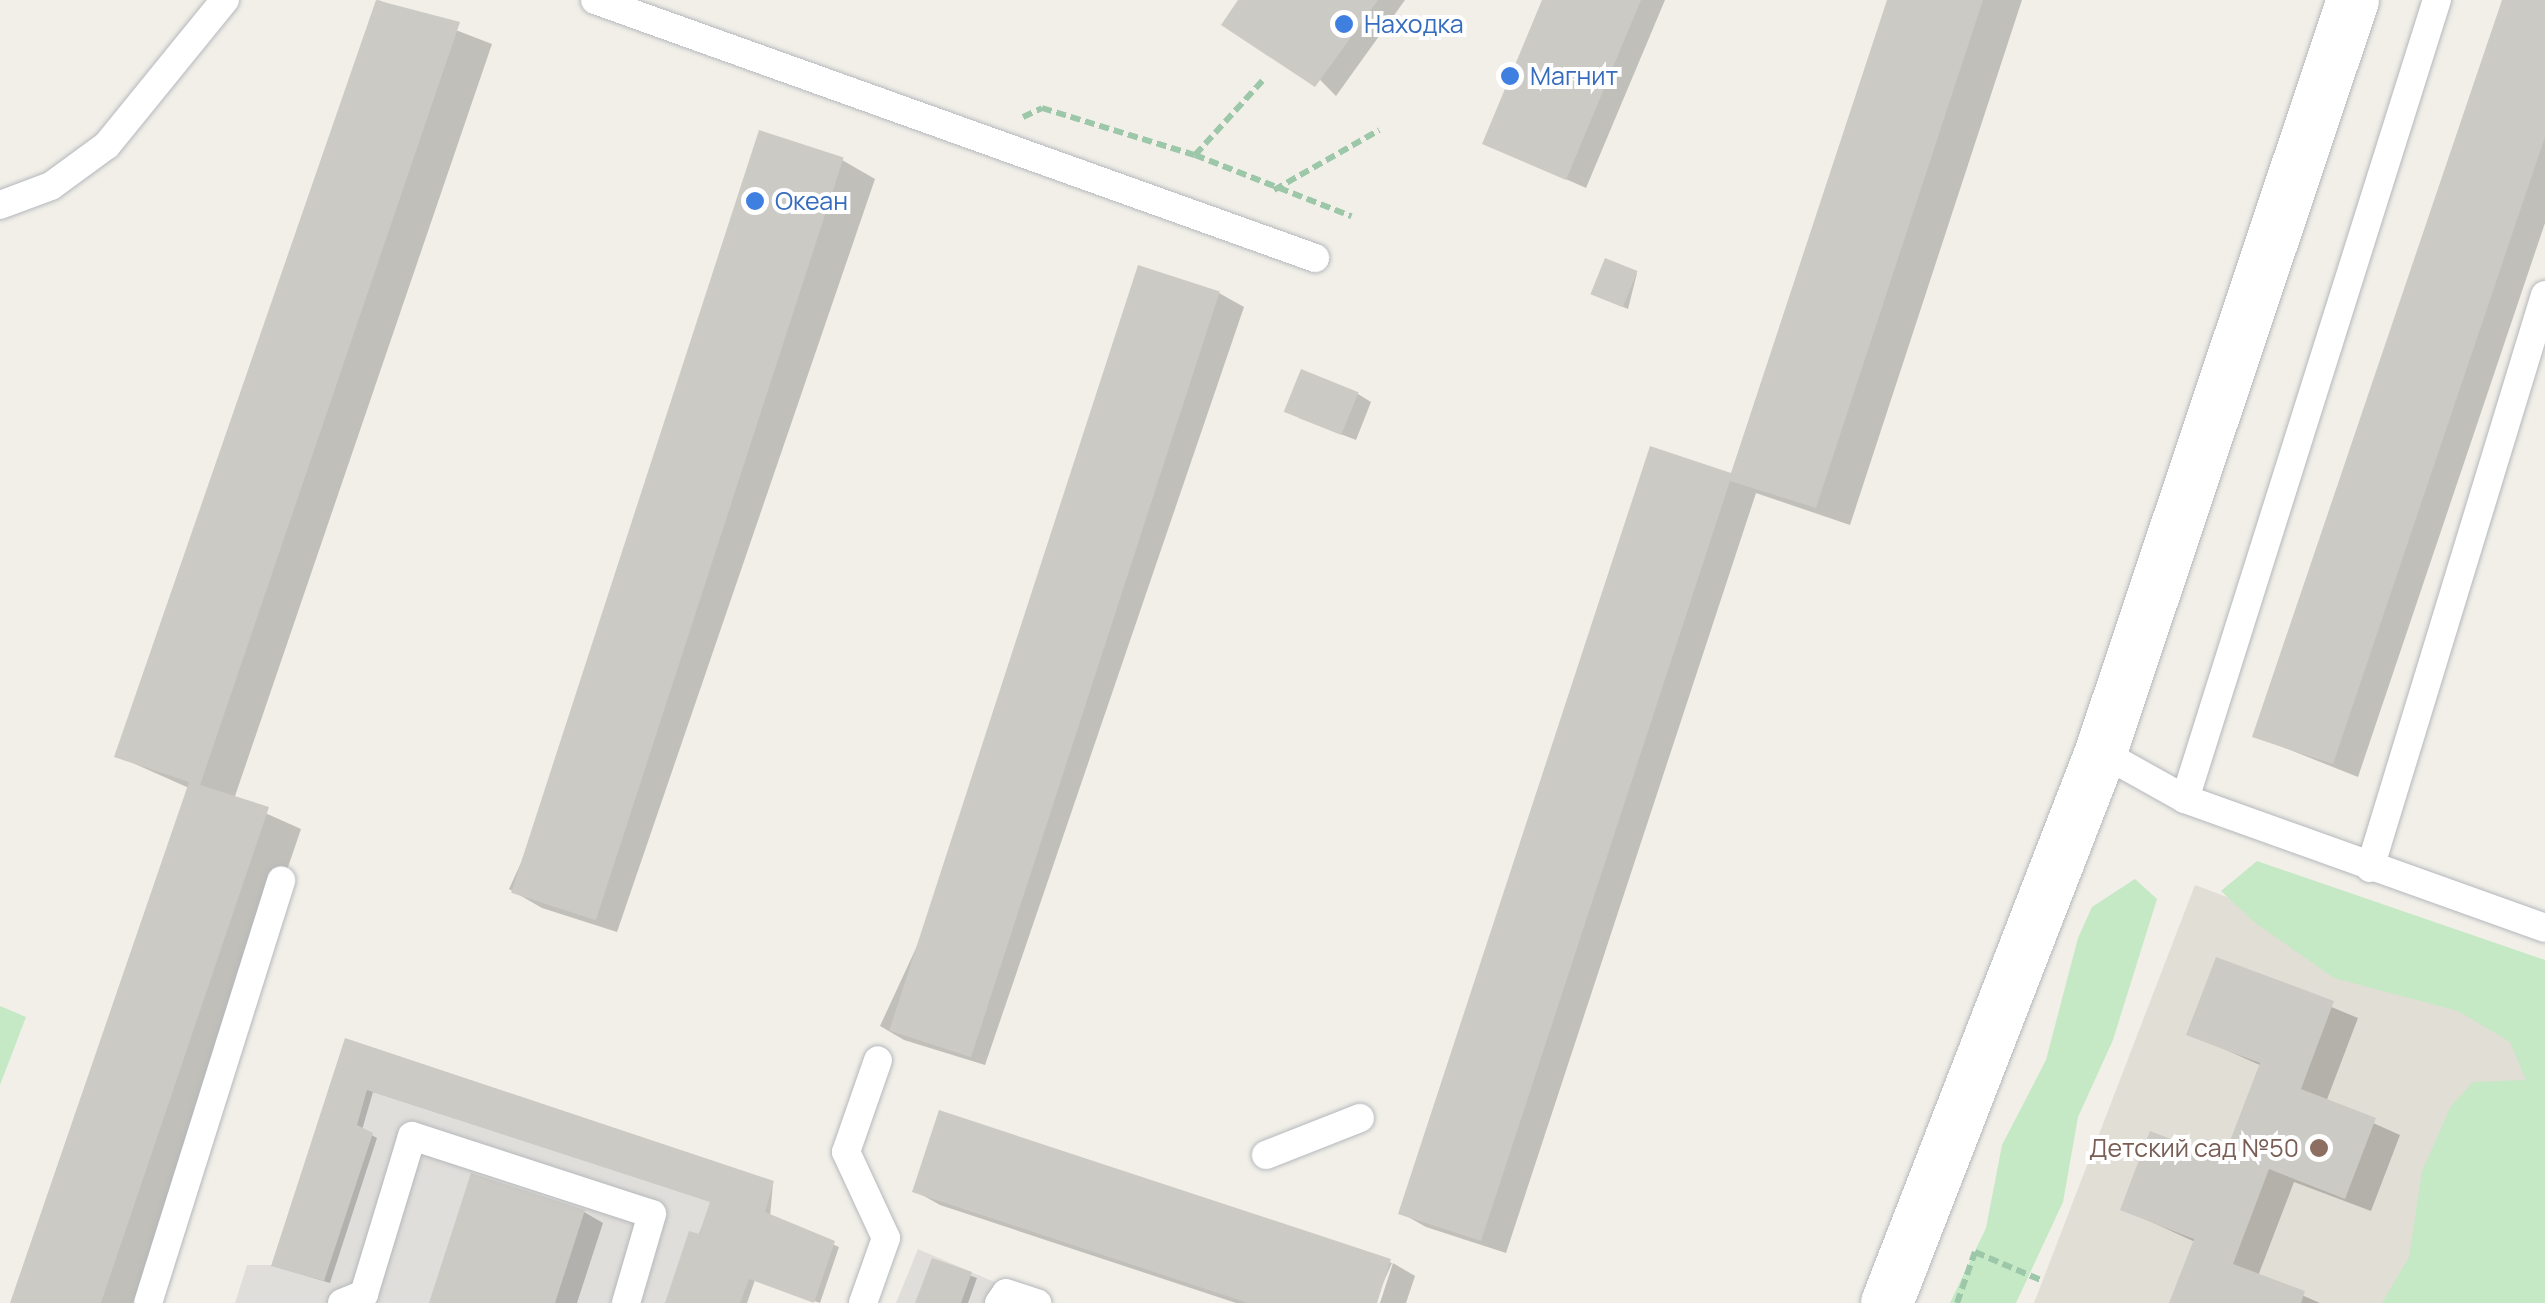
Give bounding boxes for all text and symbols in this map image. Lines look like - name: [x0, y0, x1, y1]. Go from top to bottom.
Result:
- place label: Находка: [1364, 9, 1464, 39]
- marker: Находка: [1333, 13, 1355, 35]
- place label: Магнит: [1530, 61, 1618, 91]
- marker: Магнит: [1499, 65, 1521, 87]
- place label: Океан: [775, 186, 848, 216]
- marker: Океан: [744, 190, 766, 212]
- place label: Детский сад №50: [2089, 1133, 2299, 1163]
- marker: Детский сад №50: [2308, 1137, 2330, 1159]

